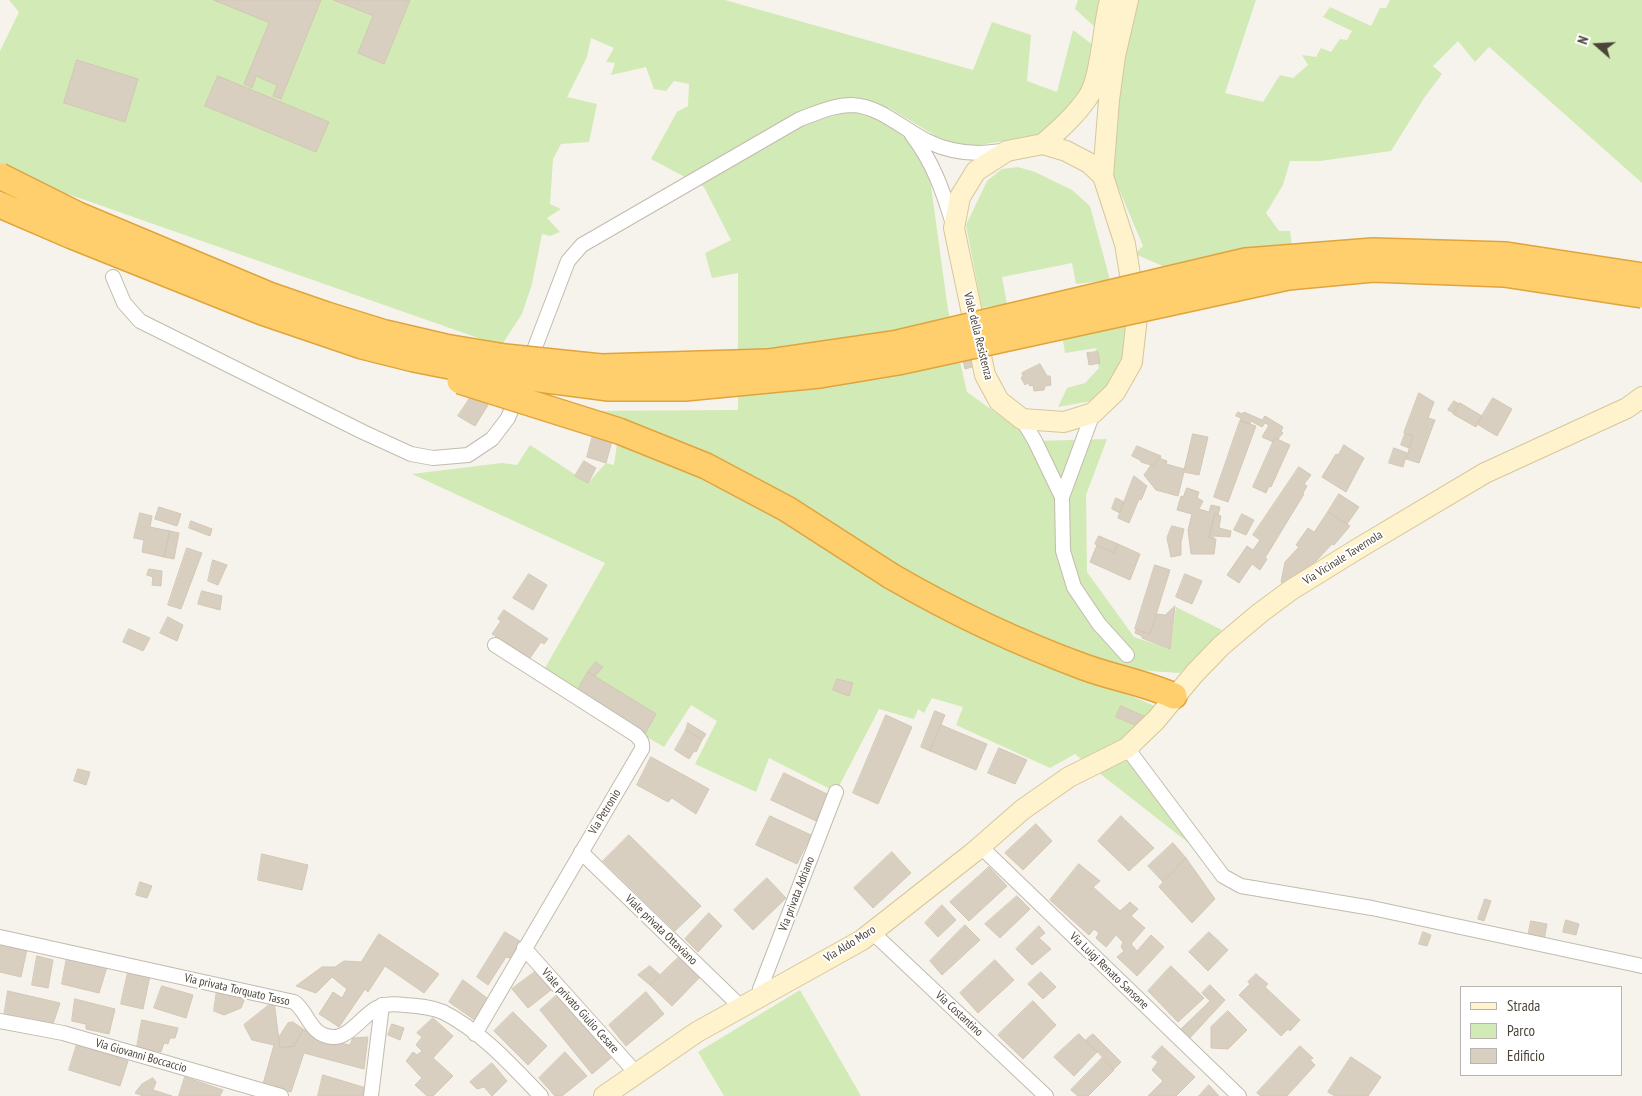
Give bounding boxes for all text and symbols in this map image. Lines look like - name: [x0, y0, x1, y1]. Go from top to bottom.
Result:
- north arrow: [1572, 20, 1622, 70]
- text: N: [1573, 34, 1593, 47]
- street label: Viale della Resistenza: [960, 291, 996, 381]
- street label: Via Vicinale Tavernola: [1301, 528, 1385, 588]
- street label: Via Petronio: [586, 787, 624, 837]
- street label: Via privata Adriano: [776, 855, 818, 933]
- street label: Viale privata Ottaviano: [622, 892, 700, 968]
- street label: Via Aldo Moro: [822, 922, 878, 966]
- street label: Via Luigi Renato Sansone: [1066, 930, 1152, 1012]
- street label: Viale privato Giulio Cesare: [538, 966, 622, 1056]
- street label: Via privata Torquato Tasso: [183, 971, 291, 1009]
- legend: [1460, 986, 1622, 1076]
- street label: Via Costantino: [932, 988, 986, 1040]
- text: Strada: [1507, 996, 1540, 1015]
- text: Parco: [1507, 1021, 1535, 1040]
- street label: Via Giovanni Boccaccio: [94, 1036, 188, 1076]
- text: Edificio: [1507, 1046, 1545, 1065]

